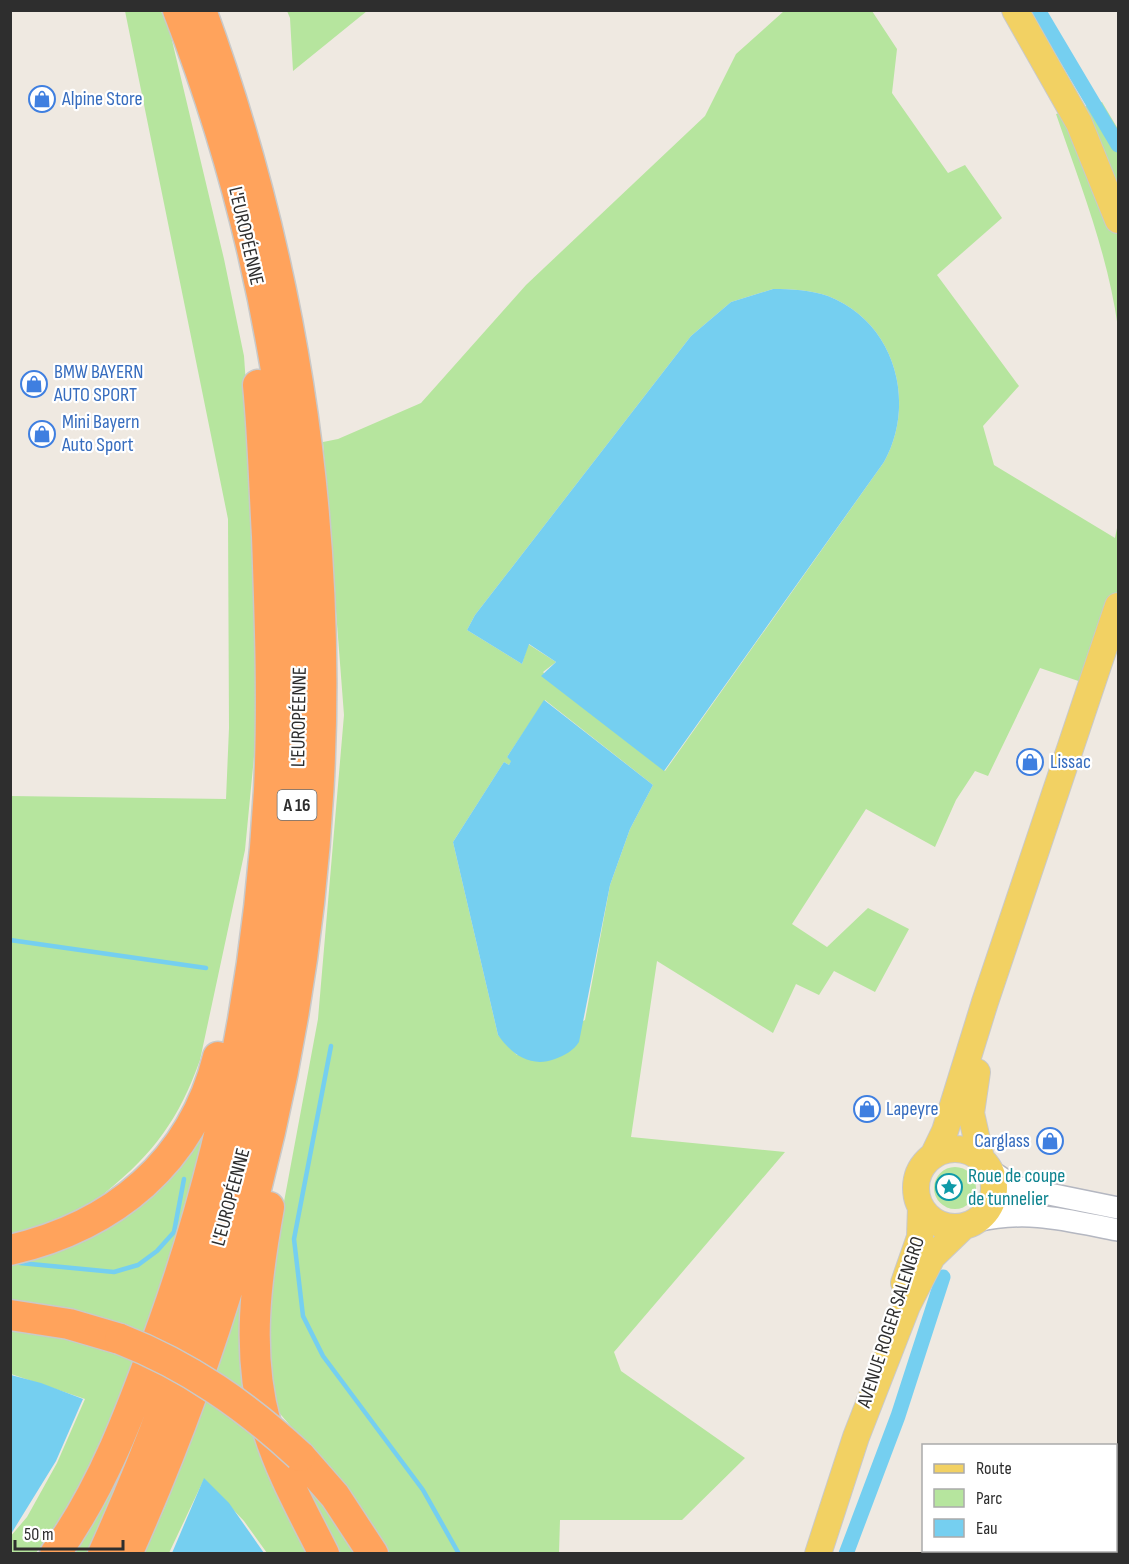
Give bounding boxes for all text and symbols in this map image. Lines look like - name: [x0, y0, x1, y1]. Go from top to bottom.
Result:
- shop icon: Alpine Store: [27, 84, 57, 114]
- place label: Alpine Store: [61, 87, 143, 111]
- street label: L'EUROPÉENNE: [223, 185, 269, 287]
- place label: BMW BAYERN AUTO SPORT: [53, 360, 144, 407]
- shop icon: BMW BAYERN AUTO SPORT: [19, 369, 49, 399]
- place label: Mini Bayern Auto Sport: [61, 410, 139, 457]
- shop icon: Mini Bayern Auto Sport: [27, 419, 57, 449]
- street label: L'EUROPÉENNE: [286, 667, 312, 767]
- shop icon: Lissac: [1015, 747, 1045, 777]
- place label: Lissac: [1050, 750, 1091, 774]
- road number: A 16: [278, 790, 316, 820]
- shop icon: Lapeyre: [852, 1094, 882, 1124]
- place label: Lapeyre: [886, 1097, 938, 1121]
- shop icon: Carglass: [1035, 1126, 1065, 1156]
- place label: Carglass: [974, 1129, 1030, 1153]
- street label: L'EUROPÉENNE: [206, 1146, 256, 1248]
- place label: Roue de coupe de tunnelier: [968, 1164, 1065, 1211]
- place icon: Roue de coupe de tunnelier: [934, 1172, 964, 1202]
- street label: AVENUE ROGER SALENGRO: [852, 1233, 930, 1411]
- legend: [922, 1444, 1117, 1552]
- text: Route: [976, 1458, 1012, 1479]
- text: Parc: [976, 1488, 1002, 1509]
- scale bar: [15, 1513, 123, 1551]
- text: Eau: [976, 1518, 998, 1539]
- text: 50 m: [24, 1524, 54, 1545]

